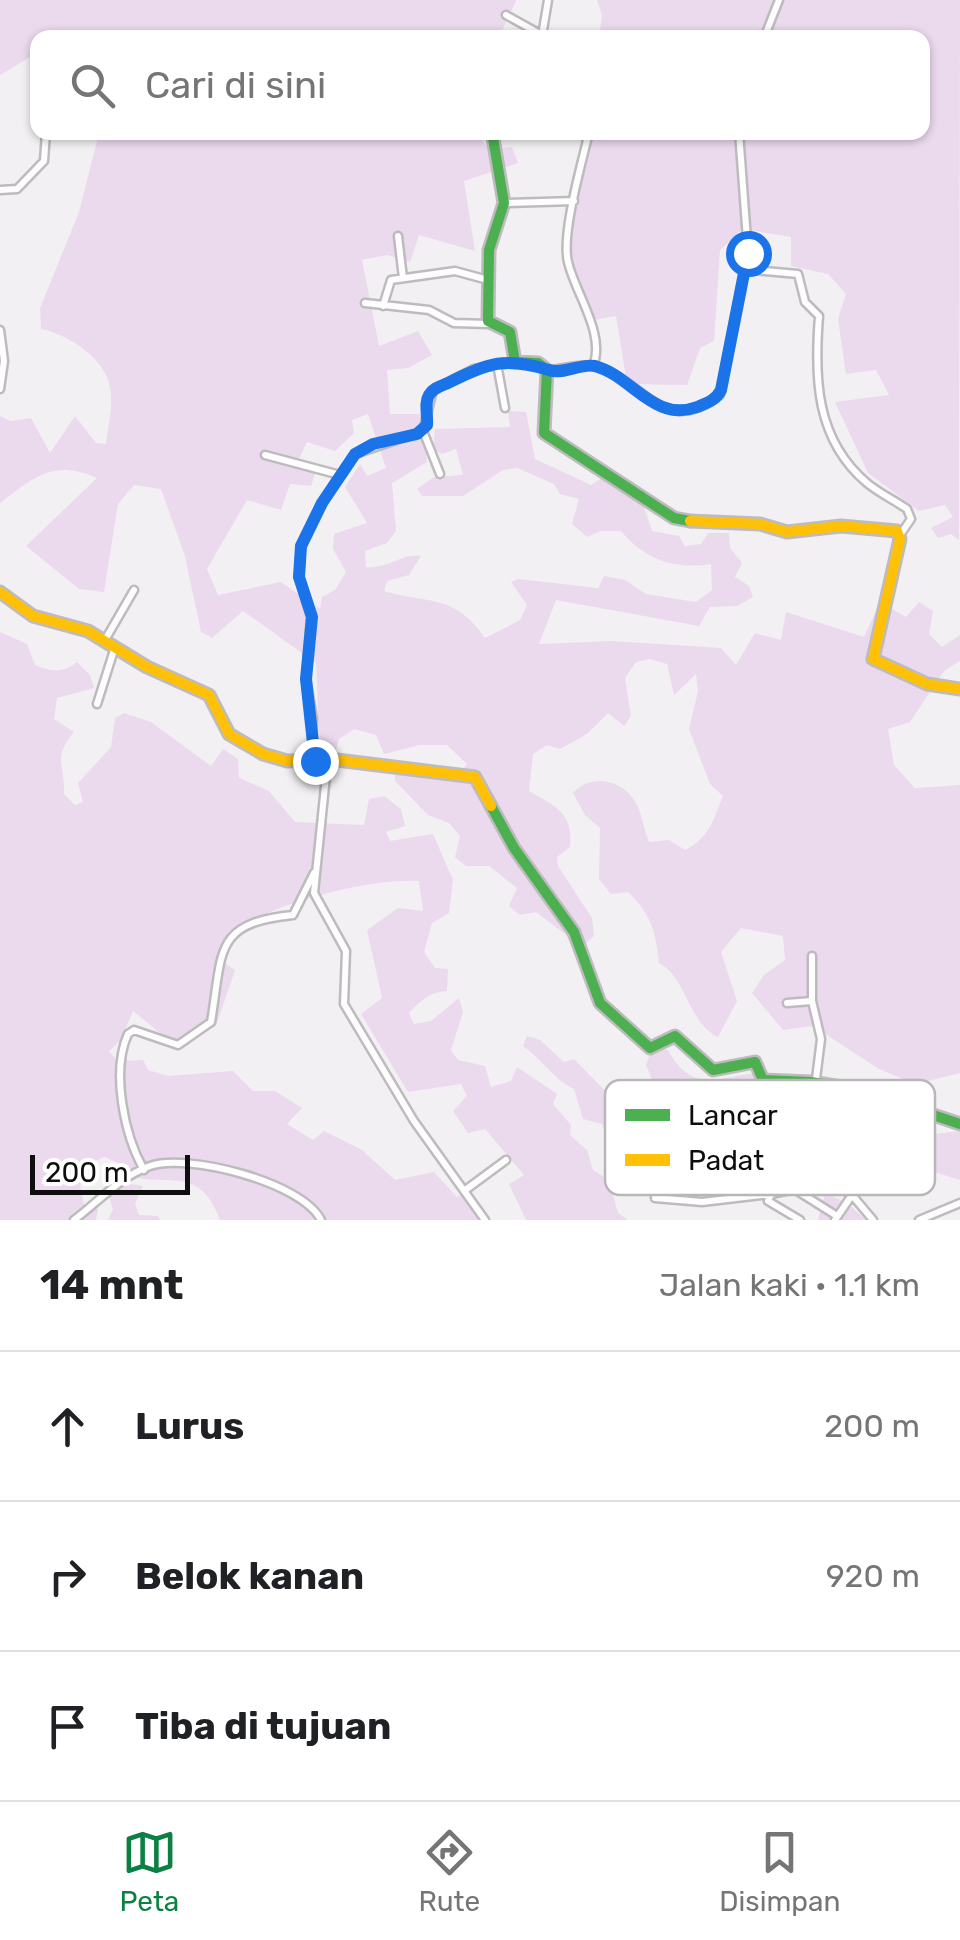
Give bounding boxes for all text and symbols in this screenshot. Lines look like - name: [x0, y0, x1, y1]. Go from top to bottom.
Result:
- search box: [30, 30, 930, 140]
- icon: search: [65, 58, 120, 113]
- text: Cari di sini: [145, 62, 326, 108]
- route start: [726, 231, 772, 277]
- route end: [293, 739, 339, 785]
- legend: [605, 1080, 935, 1195]
- text: Lancar: [688, 1099, 778, 1132]
- text: Padat: [688, 1144, 764, 1177]
- scale bar: [30, 1150, 190, 1194]
- text: 200 m: [45, 1156, 129, 1189]
- text: 14 mnt: [40, 1260, 183, 1310]
- text: Jalan kaki · 1.1 km: [659, 1266, 920, 1304]
- icon: ahead: [40, 1399, 95, 1454]
- text: Lurus: [135, 1403, 244, 1449]
- text: 200 m: [824, 1407, 920, 1445]
- icon: right: [40, 1549, 95, 1604]
- text: Belok kanan: [135, 1553, 364, 1599]
- text: 920 m: [826, 1557, 920, 1595]
- icon: arrive: [40, 1699, 95, 1754]
- text: Tiba di tujuan: [135, 1703, 391, 1749]
- tab: Peta: [120, 1825, 179, 1918]
- tab: Rute: [418, 1825, 480, 1918]
- tab: Disimpan: [719, 1825, 840, 1918]

